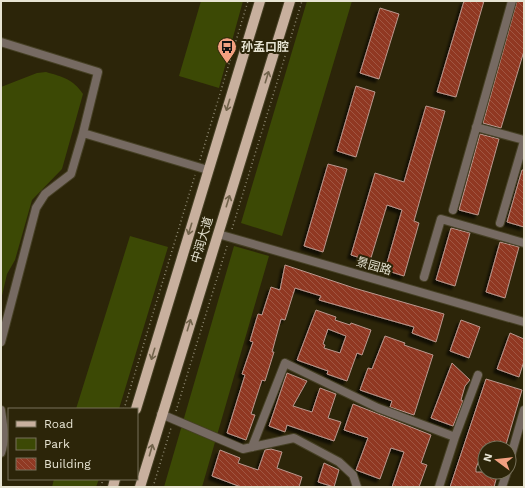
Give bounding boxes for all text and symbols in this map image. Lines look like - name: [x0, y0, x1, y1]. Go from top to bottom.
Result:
- bus stop icon: 孙孟口腔: [216, 36, 238, 64]
- place label: 孙孟口腔: [241, 40, 289, 54]
- one-way arrow: [263, 71, 271, 83]
- one-way arrow: [224, 98, 231, 111]
- one-way arrow: [225, 195, 232, 208]
- street label: 中润大道: [188, 215, 216, 265]
- one-way arrow: [186, 223, 193, 236]
- street label: 景园路: [355, 254, 393, 278]
- one-way arrow: [186, 319, 193, 332]
- one-way arrow: [149, 347, 156, 360]
- legend: [8, 408, 138, 480]
- text: Road: [44, 417, 73, 431]
- text: Park: [44, 437, 70, 451]
- north arrow: [477, 440, 517, 480]
- one-way arrow: [148, 443, 155, 456]
- text: N: [480, 452, 495, 463]
- text: Building: [44, 457, 91, 471]

